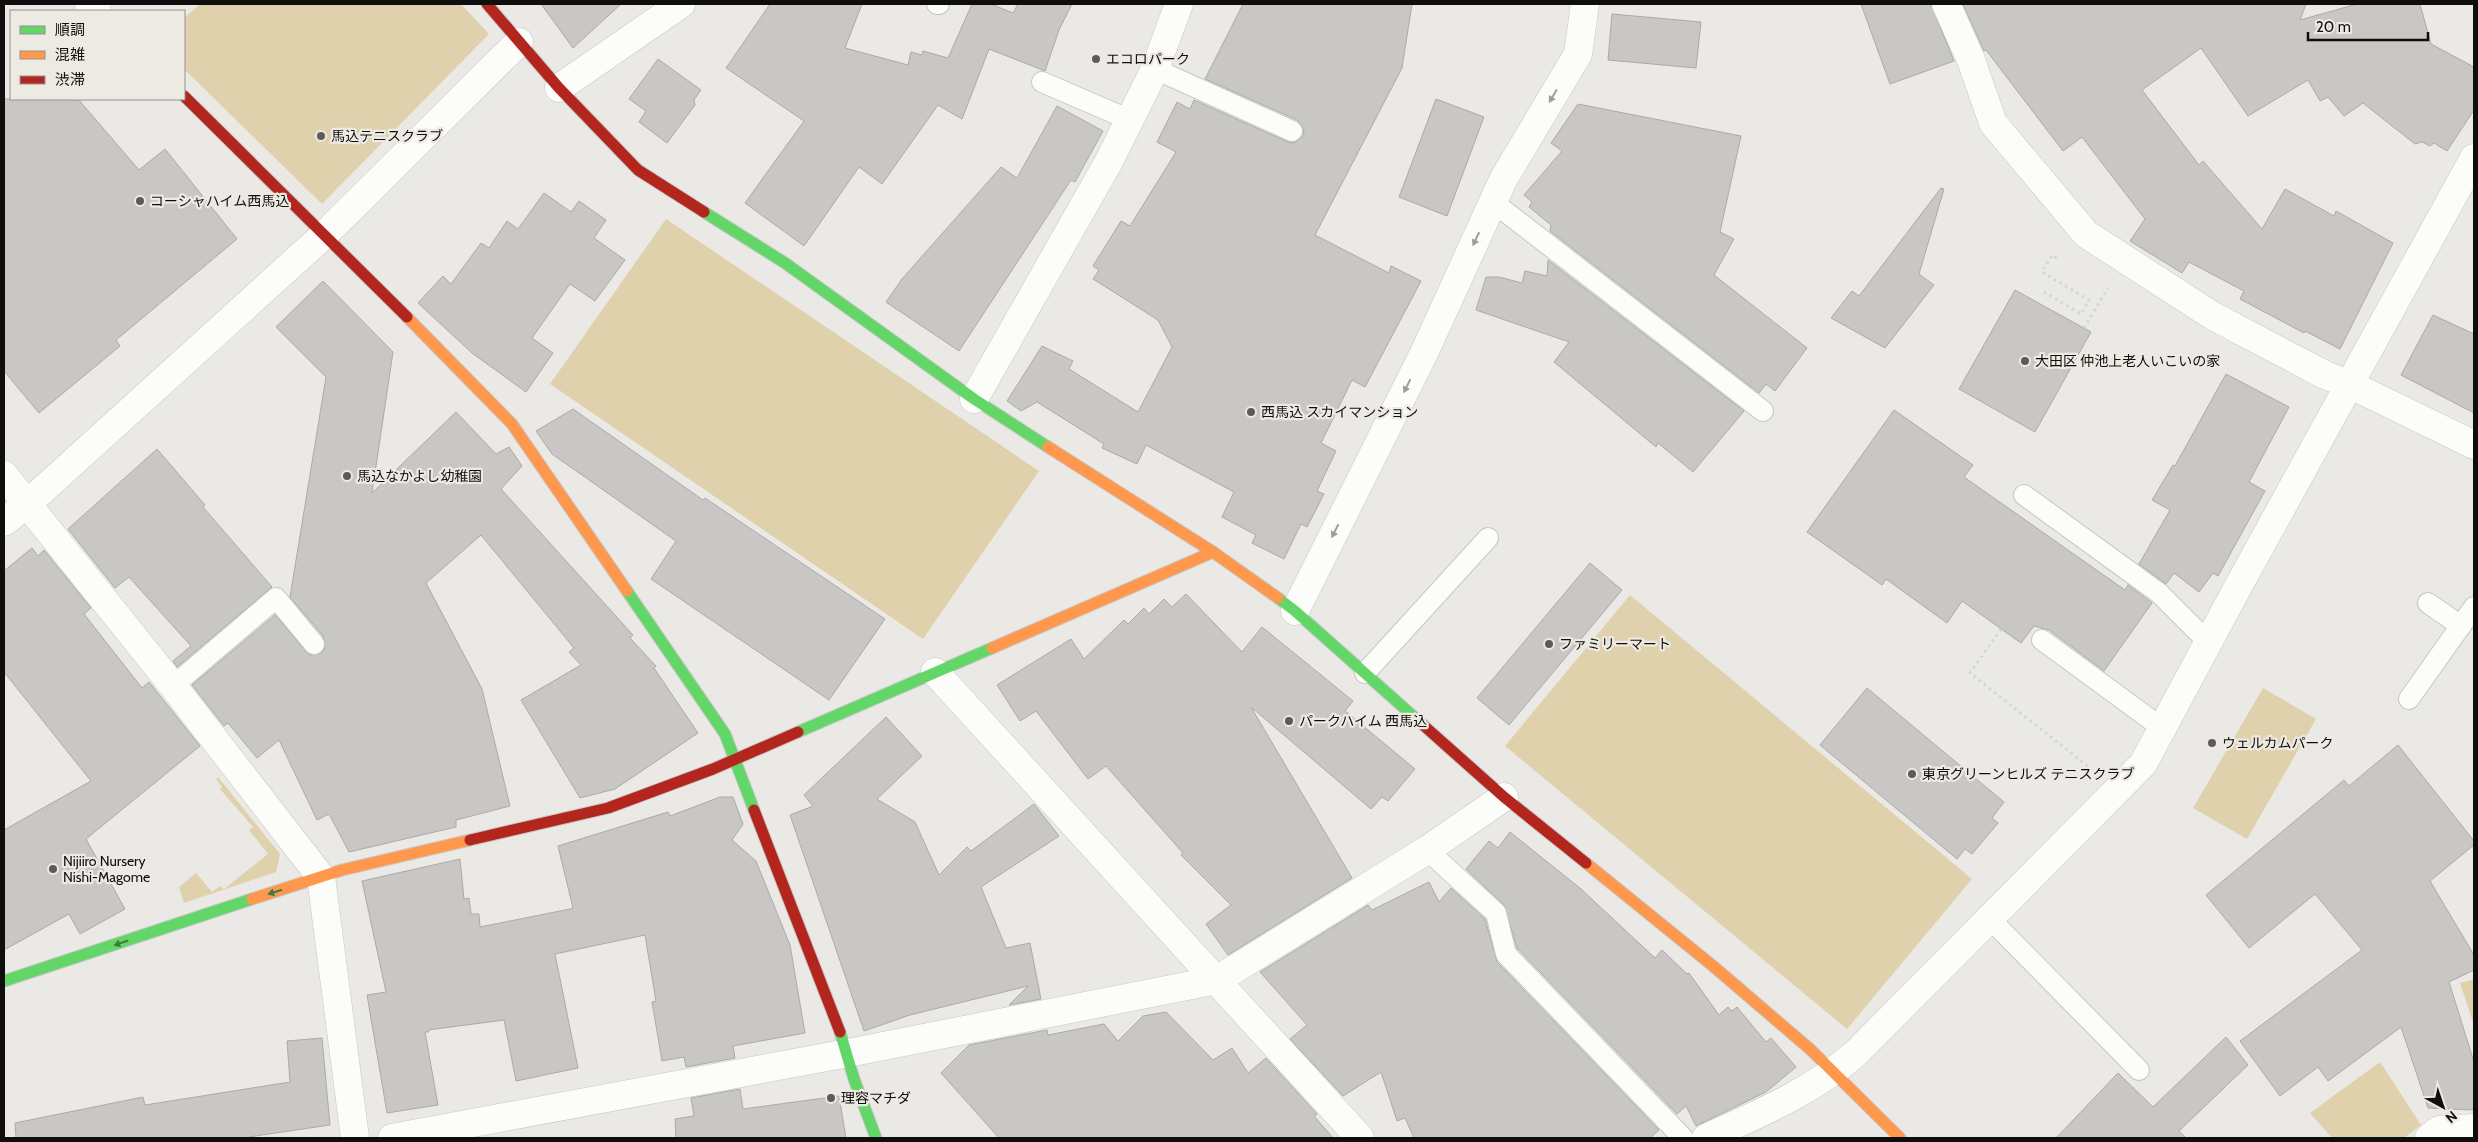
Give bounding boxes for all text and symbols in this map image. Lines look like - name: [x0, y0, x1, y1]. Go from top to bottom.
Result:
- legend: [10, 10, 185, 100]
- scale bar: [2308, 10, 2428, 42]
- text: 20 m: [2316, 18, 2351, 36]
- text: 順調: [55, 21, 85, 39]
- text: 混雑: [55, 46, 85, 64]
- place label: エコロパーク: [1106, 50, 1190, 68]
- marker: エコロパーク: [1090, 53, 1102, 65]
- text: 渋滞: [55, 71, 85, 89]
- one-way arrow: [1548, 89, 1557, 102]
- place label: 馬込テニスクラブ: [331, 127, 443, 145]
- marker: 馬込テニスクラブ: [315, 130, 327, 142]
- place label: コーシャハイム西馬込: [150, 192, 289, 210]
- marker: コーシャハイム西馬込: [134, 195, 146, 207]
- one-way arrow: [1472, 232, 1480, 246]
- place label: 大田区 仲池上老人いこいの家: [2035, 352, 2220, 370]
- marker: 大田区 仲池上老人いこいの家: [2019, 355, 2031, 367]
- one-way arrow: [1403, 379, 1411, 393]
- place label: 西馬込 スカイマンション: [1261, 403, 1418, 421]
- marker: 西馬込 スカイマンション: [1245, 406, 1257, 418]
- place label: 馬込なかよし幼稚園: [357, 467, 482, 485]
- marker: 馬込なかよし幼稚園: [341, 470, 353, 482]
- one-way arrow: [1331, 524, 1339, 538]
- place label: ファミリーマート: [1559, 635, 1671, 653]
- marker: ファミリーマート: [1543, 638, 1555, 650]
- place label: パークハイム 西馬込: [1299, 712, 1427, 730]
- marker: パークハイム 西馬込: [1283, 715, 1295, 727]
- place label: ウェルカムパーク: [2222, 734, 2334, 752]
- marker: ウェルカムパーク: [2206, 737, 2218, 749]
- place label: 東京グリーンヒルズ テニスクラブ: [1922, 765, 2134, 783]
- marker: 東京グリーンヒルズ テニスクラブ: [1906, 768, 1918, 780]
- place label: Nijiiro Nursery Nishi-Magome: [63, 852, 150, 886]
- marker: Nijiiro Nursery Nishi-Magome: [47, 863, 59, 875]
- one-way arrow: [267, 888, 282, 896]
- one-way arrow: [113, 940, 128, 947]
- north arrow: [2418, 1082, 2468, 1132]
- place label: 理容マチダ: [841, 1089, 911, 1107]
- marker: 理容マチダ: [825, 1092, 837, 1104]
- text: N: [2442, 1107, 2461, 1127]

